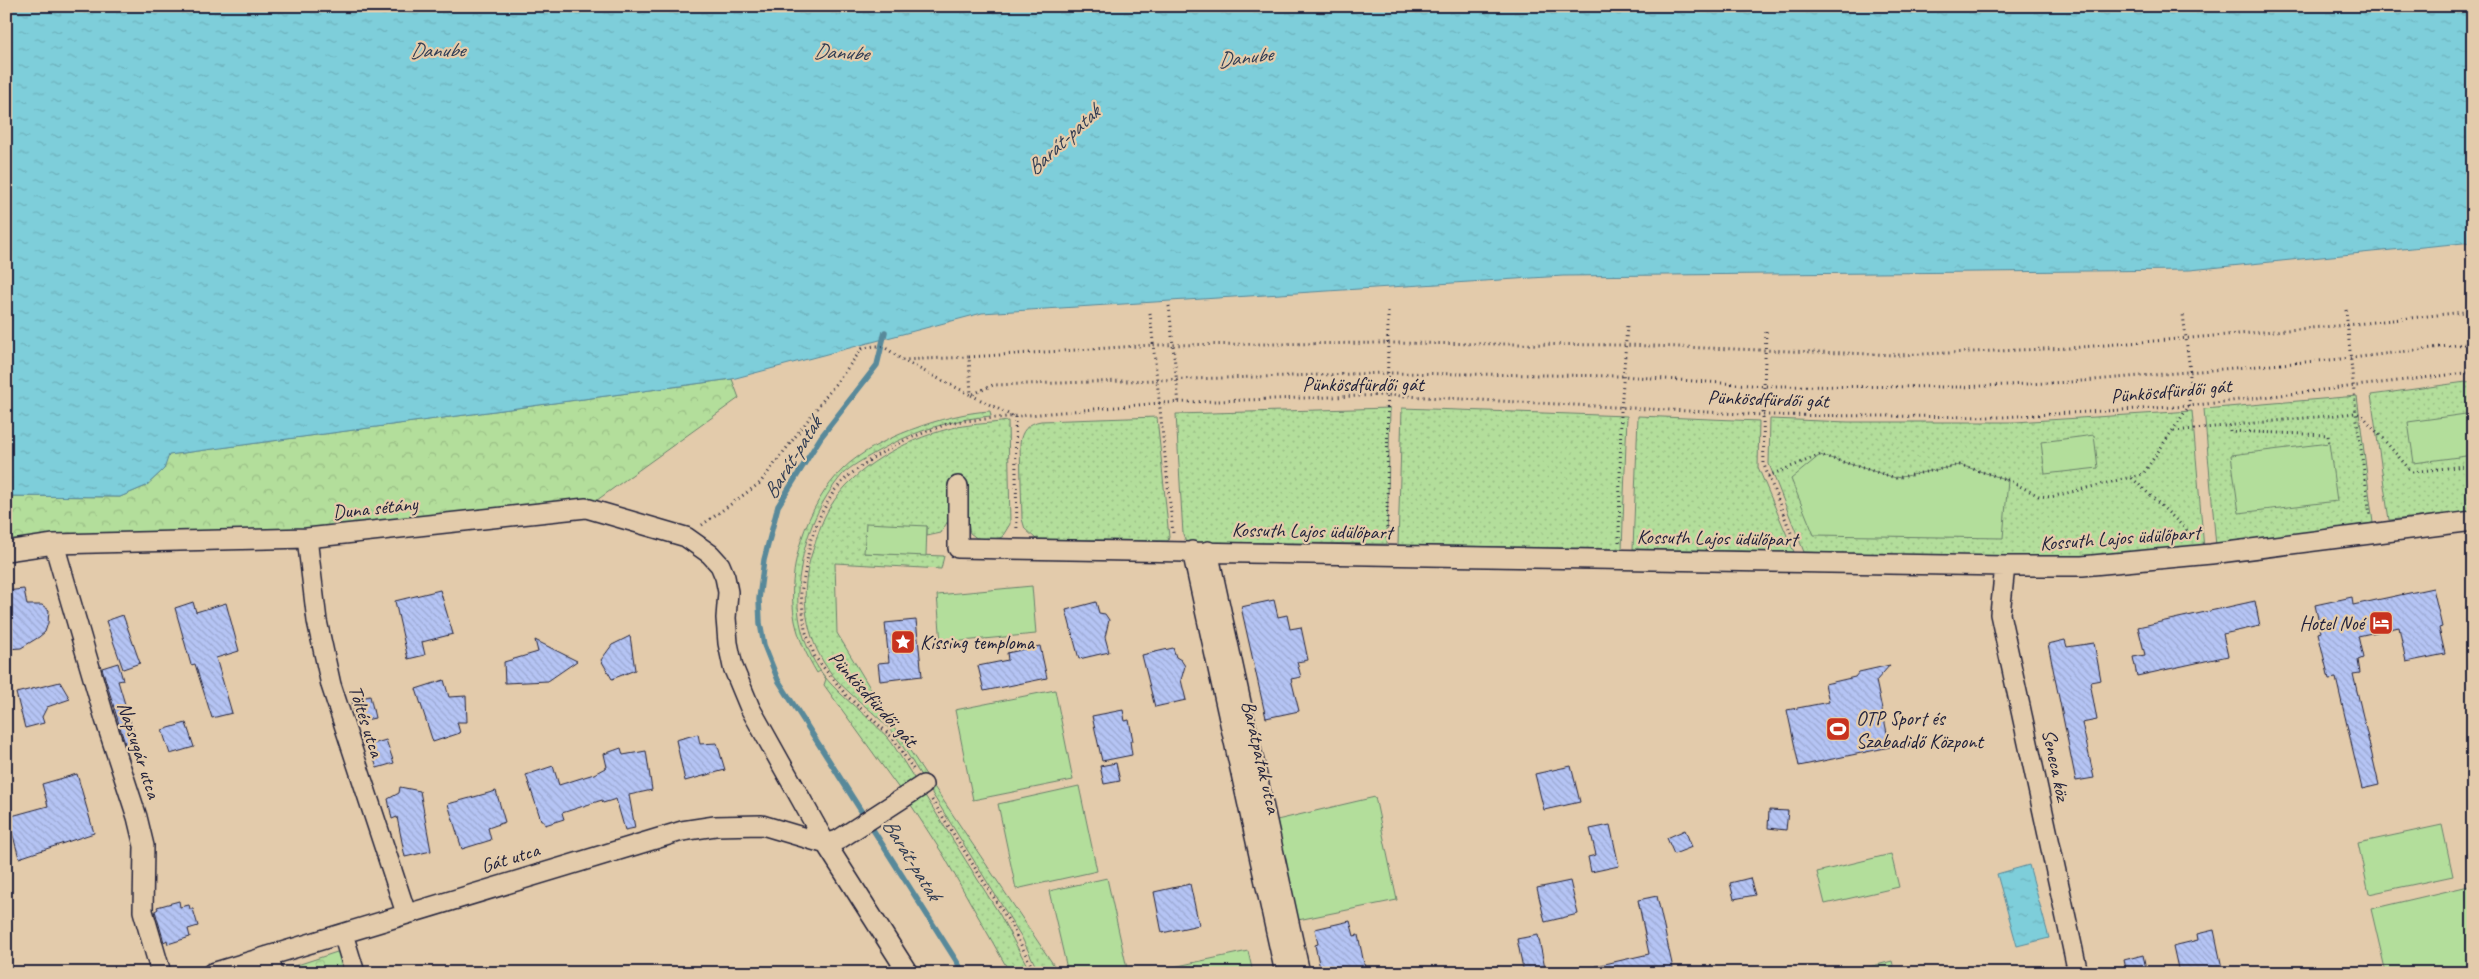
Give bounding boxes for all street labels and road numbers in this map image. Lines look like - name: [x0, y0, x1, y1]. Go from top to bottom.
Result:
- street label: Pünkösdfürdői gát: [1302, 372, 1426, 397]
- street label: Pünkösdfürdői gát: [2110, 373, 2235, 409]
- street label: Pünkösdfürdői gát: [1707, 384, 1831, 414]
- street label: Duna sétány: [331, 491, 420, 525]
- street label: Kossuth Lajos üdülőpart: [1232, 517, 1396, 545]
- street label: Kossuth Lajos üdülőpart: [2039, 520, 2204, 556]
- street label: Kossuth Lajos üdülőpart: [1637, 524, 1801, 552]
- street label: Pünkösdfürdői gát: [823, 646, 924, 754]
- street label: Töltés utca: [343, 682, 390, 762]
- street label: Barátpatak utca: [1236, 698, 1286, 817]
- street label: Napsugár utca: [112, 699, 167, 803]
- street label: Seneca köz: [2036, 727, 2076, 805]
- street label: Gát utca: [478, 837, 544, 879]

